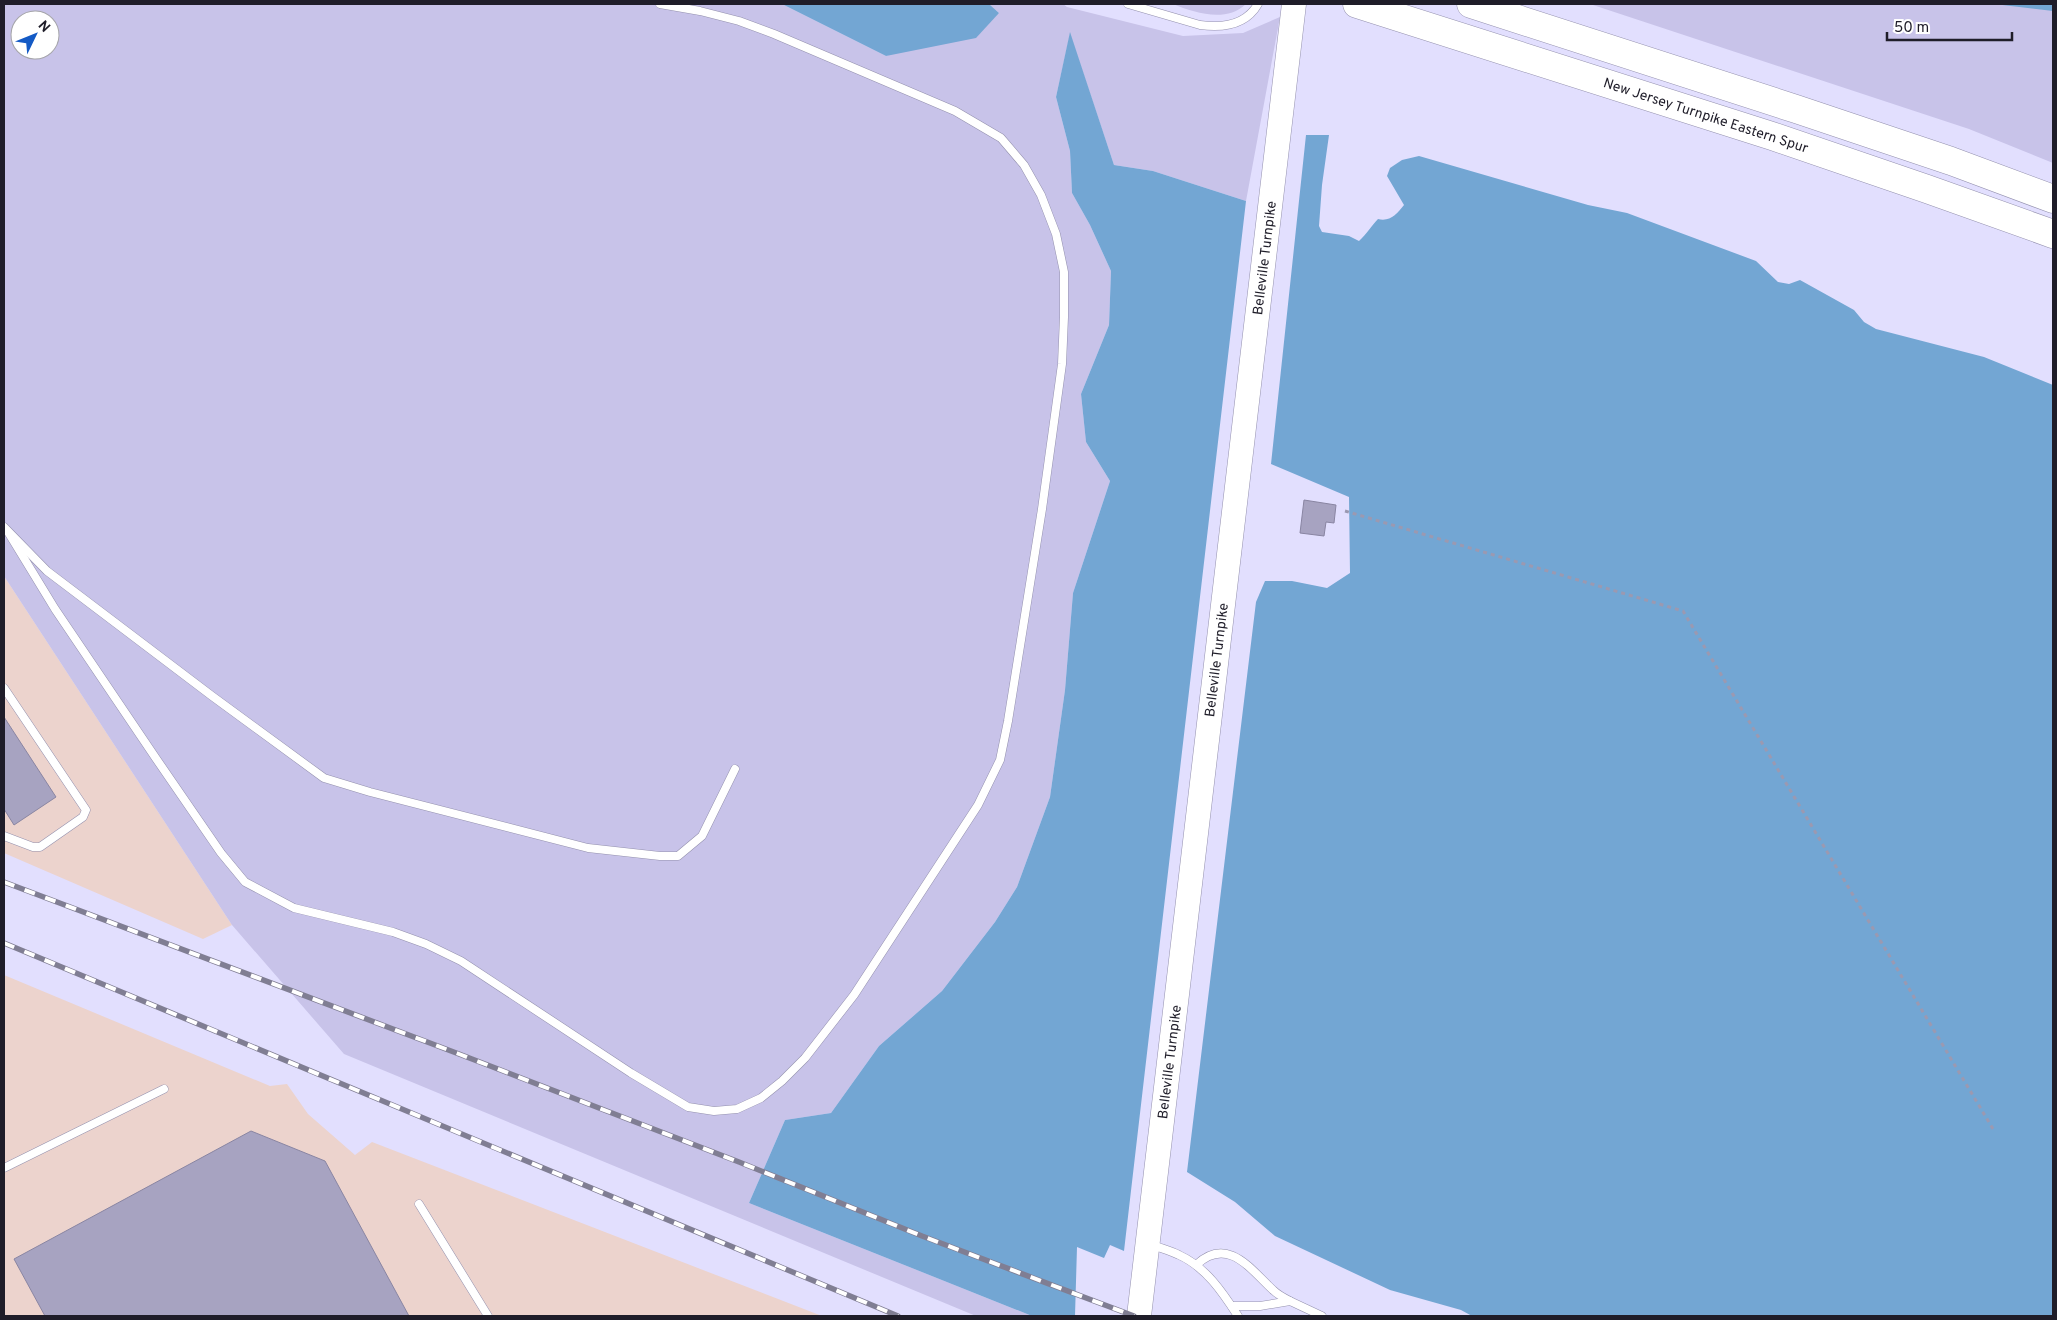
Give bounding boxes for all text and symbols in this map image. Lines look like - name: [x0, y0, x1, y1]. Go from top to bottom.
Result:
- north arrow: [10, 10, 60, 60]
- scale bar: [1887, 10, 2012, 42]
- text: N: [34, 18, 53, 37]
- text: 50 m: [1894, 19, 1929, 38]
- street label: New Jersey Turnpike Eastern Spur: [1601, 75, 1811, 158]
- street label: Belleville Turnpike: [1250, 200, 1281, 316]
- street label: Belleville Turnpike: [1202, 602, 1233, 718]
- street label: Belleville Turnpike: [1155, 1004, 1186, 1120]

